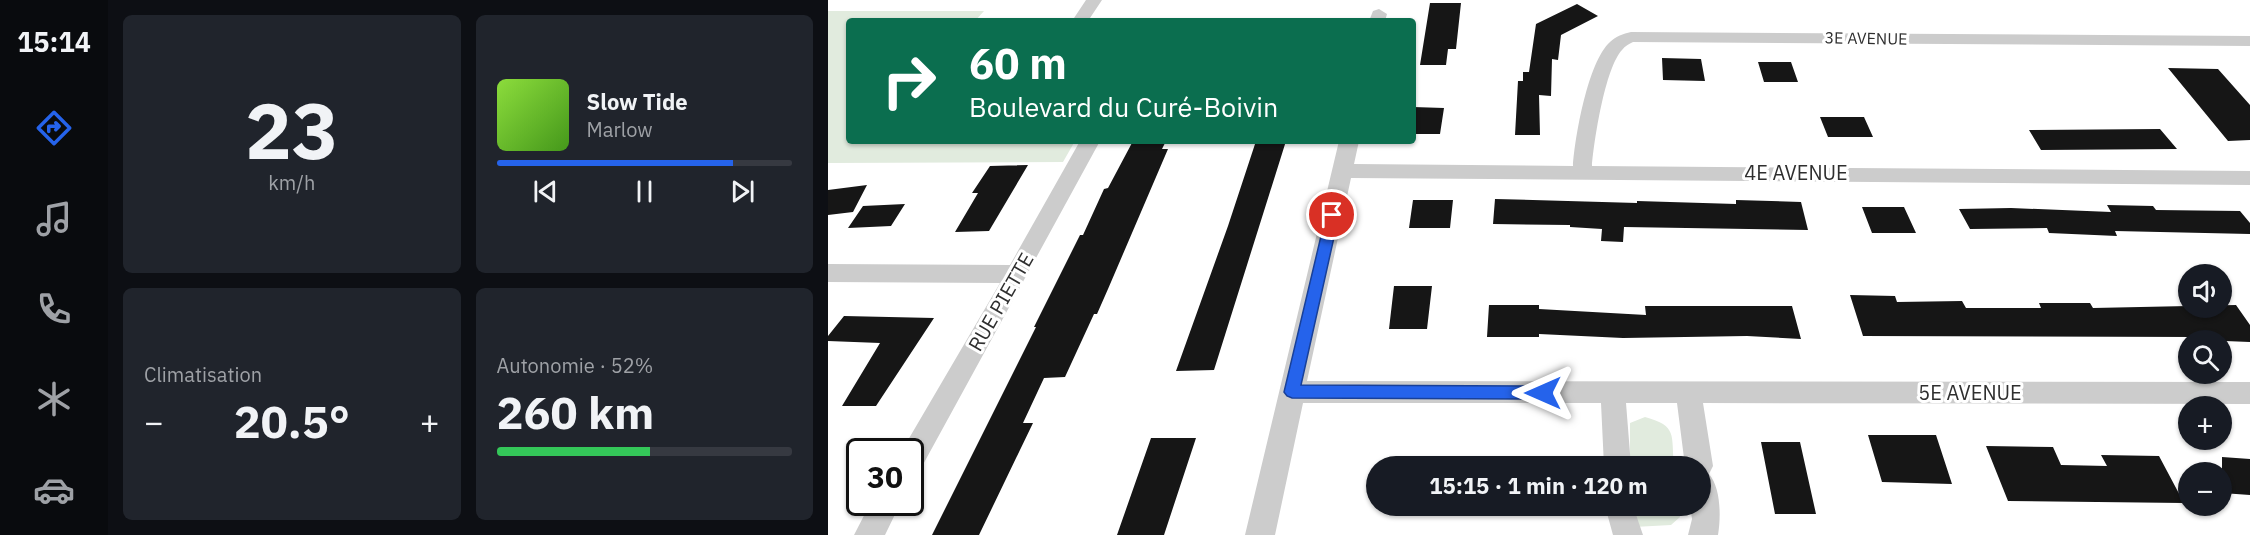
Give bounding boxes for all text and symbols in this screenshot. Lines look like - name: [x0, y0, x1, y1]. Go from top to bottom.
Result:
- text: 15:14: [17, 24, 91, 59]
- street label: 3E AVENUE: [1824, 27, 1908, 49]
- text: 60 m: [969, 36, 1067, 91]
- icon: right: [870, 42, 948, 120]
- text: 23: [245, 79, 339, 180]
- text: Slow Tide: [587, 87, 688, 116]
- text: Boulevard du Curé-Boivin: [969, 89, 1278, 124]
- icon: directions: [33, 107, 75, 149]
- text: Marlow: [587, 116, 653, 143]
- street label: 4E AVENUE: [1744, 159, 1848, 186]
- text: km/h: [268, 169, 315, 196]
- icon: previous: [529, 175, 562, 208]
- icon: pause: [628, 175, 661, 208]
- icon: next: [726, 175, 759, 208]
- pin: [1306, 189, 1357, 240]
- icon: music: [33, 198, 75, 240]
- icon: arrive: [1315, 198, 1348, 231]
- street label: RUE PIETTE: [962, 248, 1040, 356]
- map controls: [2178, 264, 2232, 516]
- button: sound: [2178, 264, 2232, 318]
- icon: phone: [33, 288, 75, 330]
- button: search: [2178, 330, 2232, 384]
- text: Autonomie · 52%: [497, 352, 653, 379]
- text: Climatisation: [144, 361, 262, 388]
- position arrow: [1511, 361, 1575, 425]
- icon: climate: [33, 378, 75, 420]
- street label: 5E AVENUE: [1918, 379, 2022, 406]
- text: 260 km: [497, 383, 654, 441]
- text: 20.5°: [234, 392, 350, 450]
- button: +: [2178, 396, 2232, 450]
- text: −: [144, 400, 164, 443]
- text: +: [420, 400, 439, 443]
- speed limit sign: 30: [846, 438, 924, 516]
- button: −: [2178, 462, 2232, 516]
- icon: car: [33, 469, 75, 511]
- text: 15:15 · 1 min · 120 m: [1429, 471, 1648, 500]

